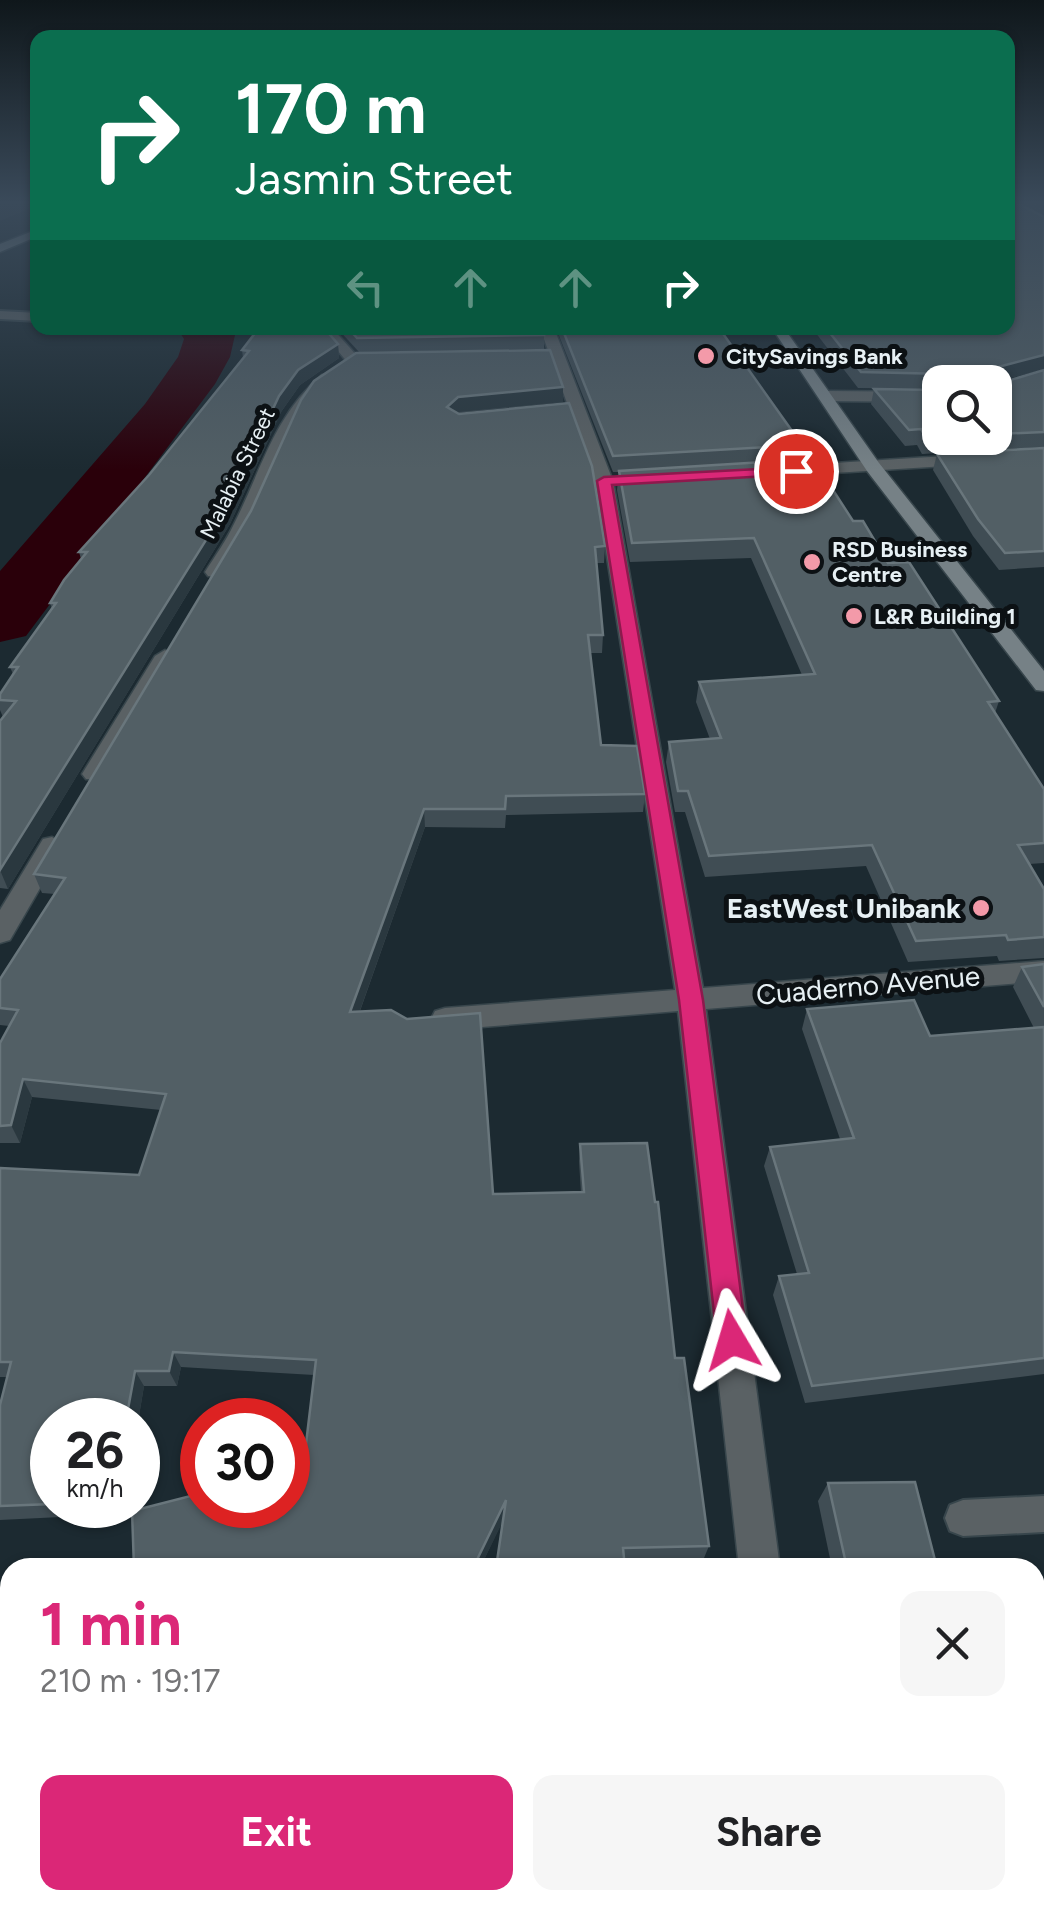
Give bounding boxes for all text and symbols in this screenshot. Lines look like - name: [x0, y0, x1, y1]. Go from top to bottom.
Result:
- text: 170 m: [235, 66, 427, 151]
- icon: right: [70, 70, 200, 200]
- text: Jasmin Street: [235, 151, 513, 205]
- icon: left: [338, 260, 393, 315]
- icon: ahead: [443, 260, 498, 315]
- icon: ahead: [548, 260, 603, 315]
- icon: right: [653, 260, 708, 315]
- place label: CitySavings Bank: [726, 343, 903, 370]
- marker: CitySavings Bank: [695, 345, 717, 367]
- map controls: [922, 365, 1012, 455]
- button: search: [922, 365, 1012, 455]
- street label: Malabia Street: [194, 403, 281, 543]
- pin: [754, 429, 839, 514]
- icon: arrive: [769, 444, 824, 499]
- place label: RSD Business Centre: [832, 536, 967, 588]
- marker: RSD Business Centre: [801, 551, 823, 573]
- place label: L&R Building 1: [874, 603, 1016, 630]
- marker: L&R Building 1: [843, 605, 865, 627]
- place label: EastWest Unibank: [727, 891, 961, 925]
- marker: EastWest Unibank: [970, 897, 992, 919]
- street label: Cuaderno Avenue: [755, 958, 981, 1012]
- position arrow: [680, 1288, 784, 1392]
- speed limit sign: 30: [180, 1398, 310, 1528]
- text: 26: [66, 1420, 124, 1481]
- text: km/h: [66, 1473, 124, 1503]
- text: 1 min: [40, 1588, 182, 1660]
- button: close: [900, 1591, 1005, 1696]
- text: 210 m · 19:17: [40, 1662, 221, 1700]
- button: Exit: [40, 1775, 513, 1890]
- button: Share: [533, 1775, 1005, 1890]

